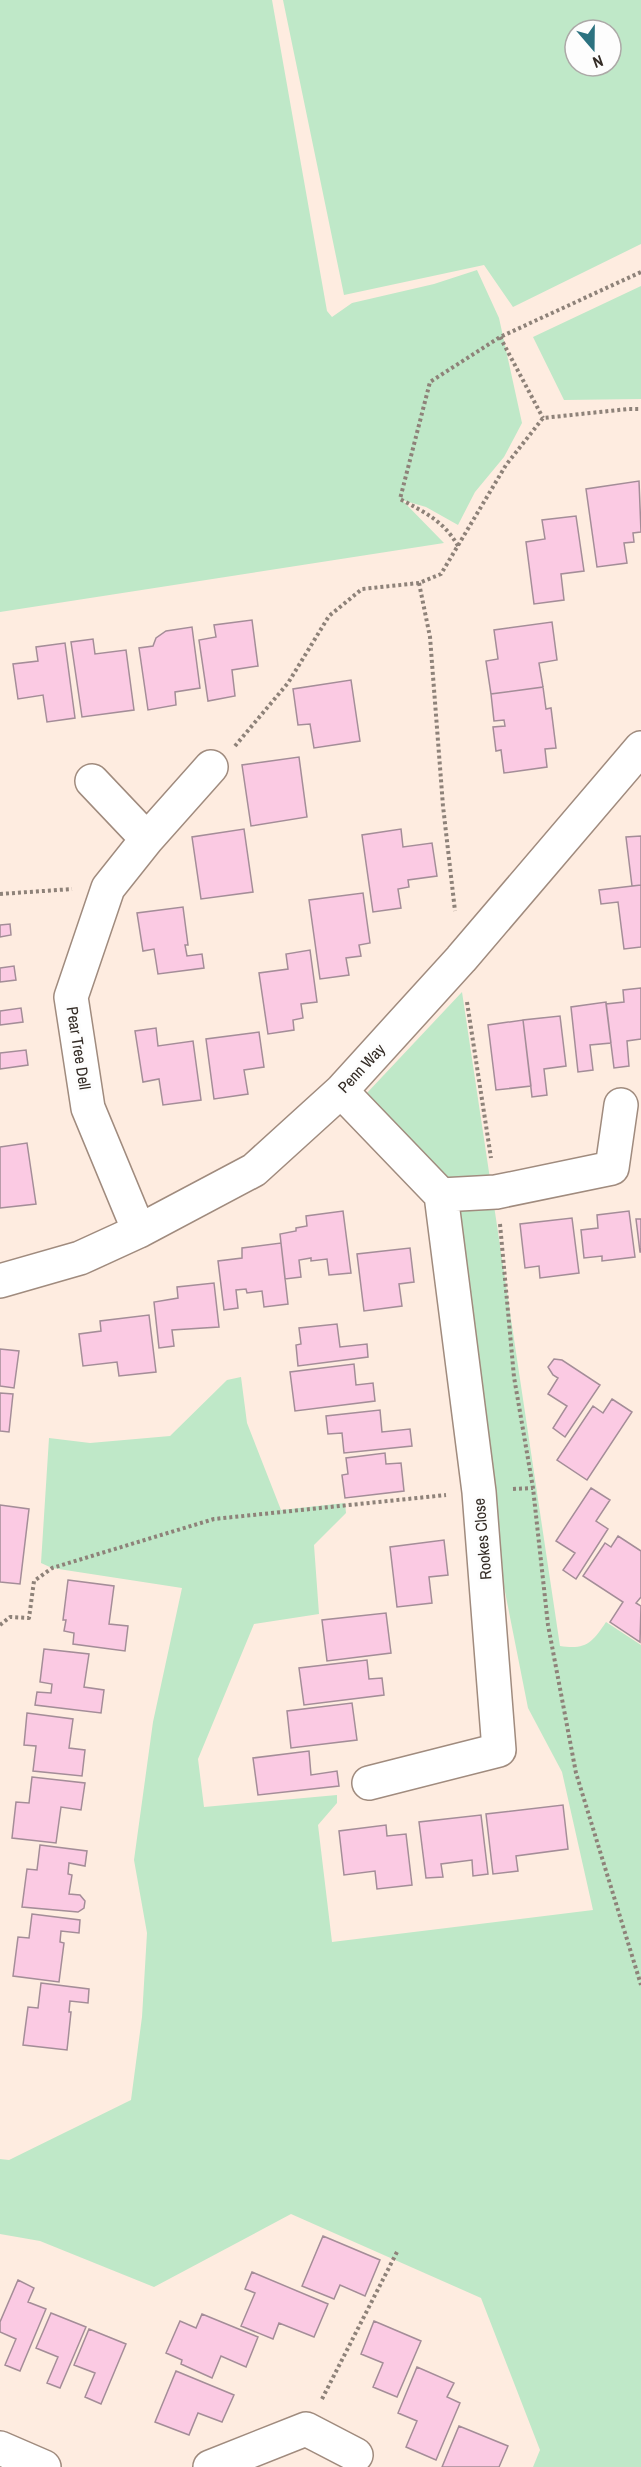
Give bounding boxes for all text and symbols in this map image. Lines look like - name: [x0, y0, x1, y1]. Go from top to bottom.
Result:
- north arrow: [563, 18, 623, 78]
- text: N: [590, 50, 606, 74]
- street label: Pear Tree Dell: [62, 1005, 96, 1091]
- street label: Penn Way: [332, 1038, 390, 1097]
- street label: Rookes Close: [467, 1497, 497, 1581]

